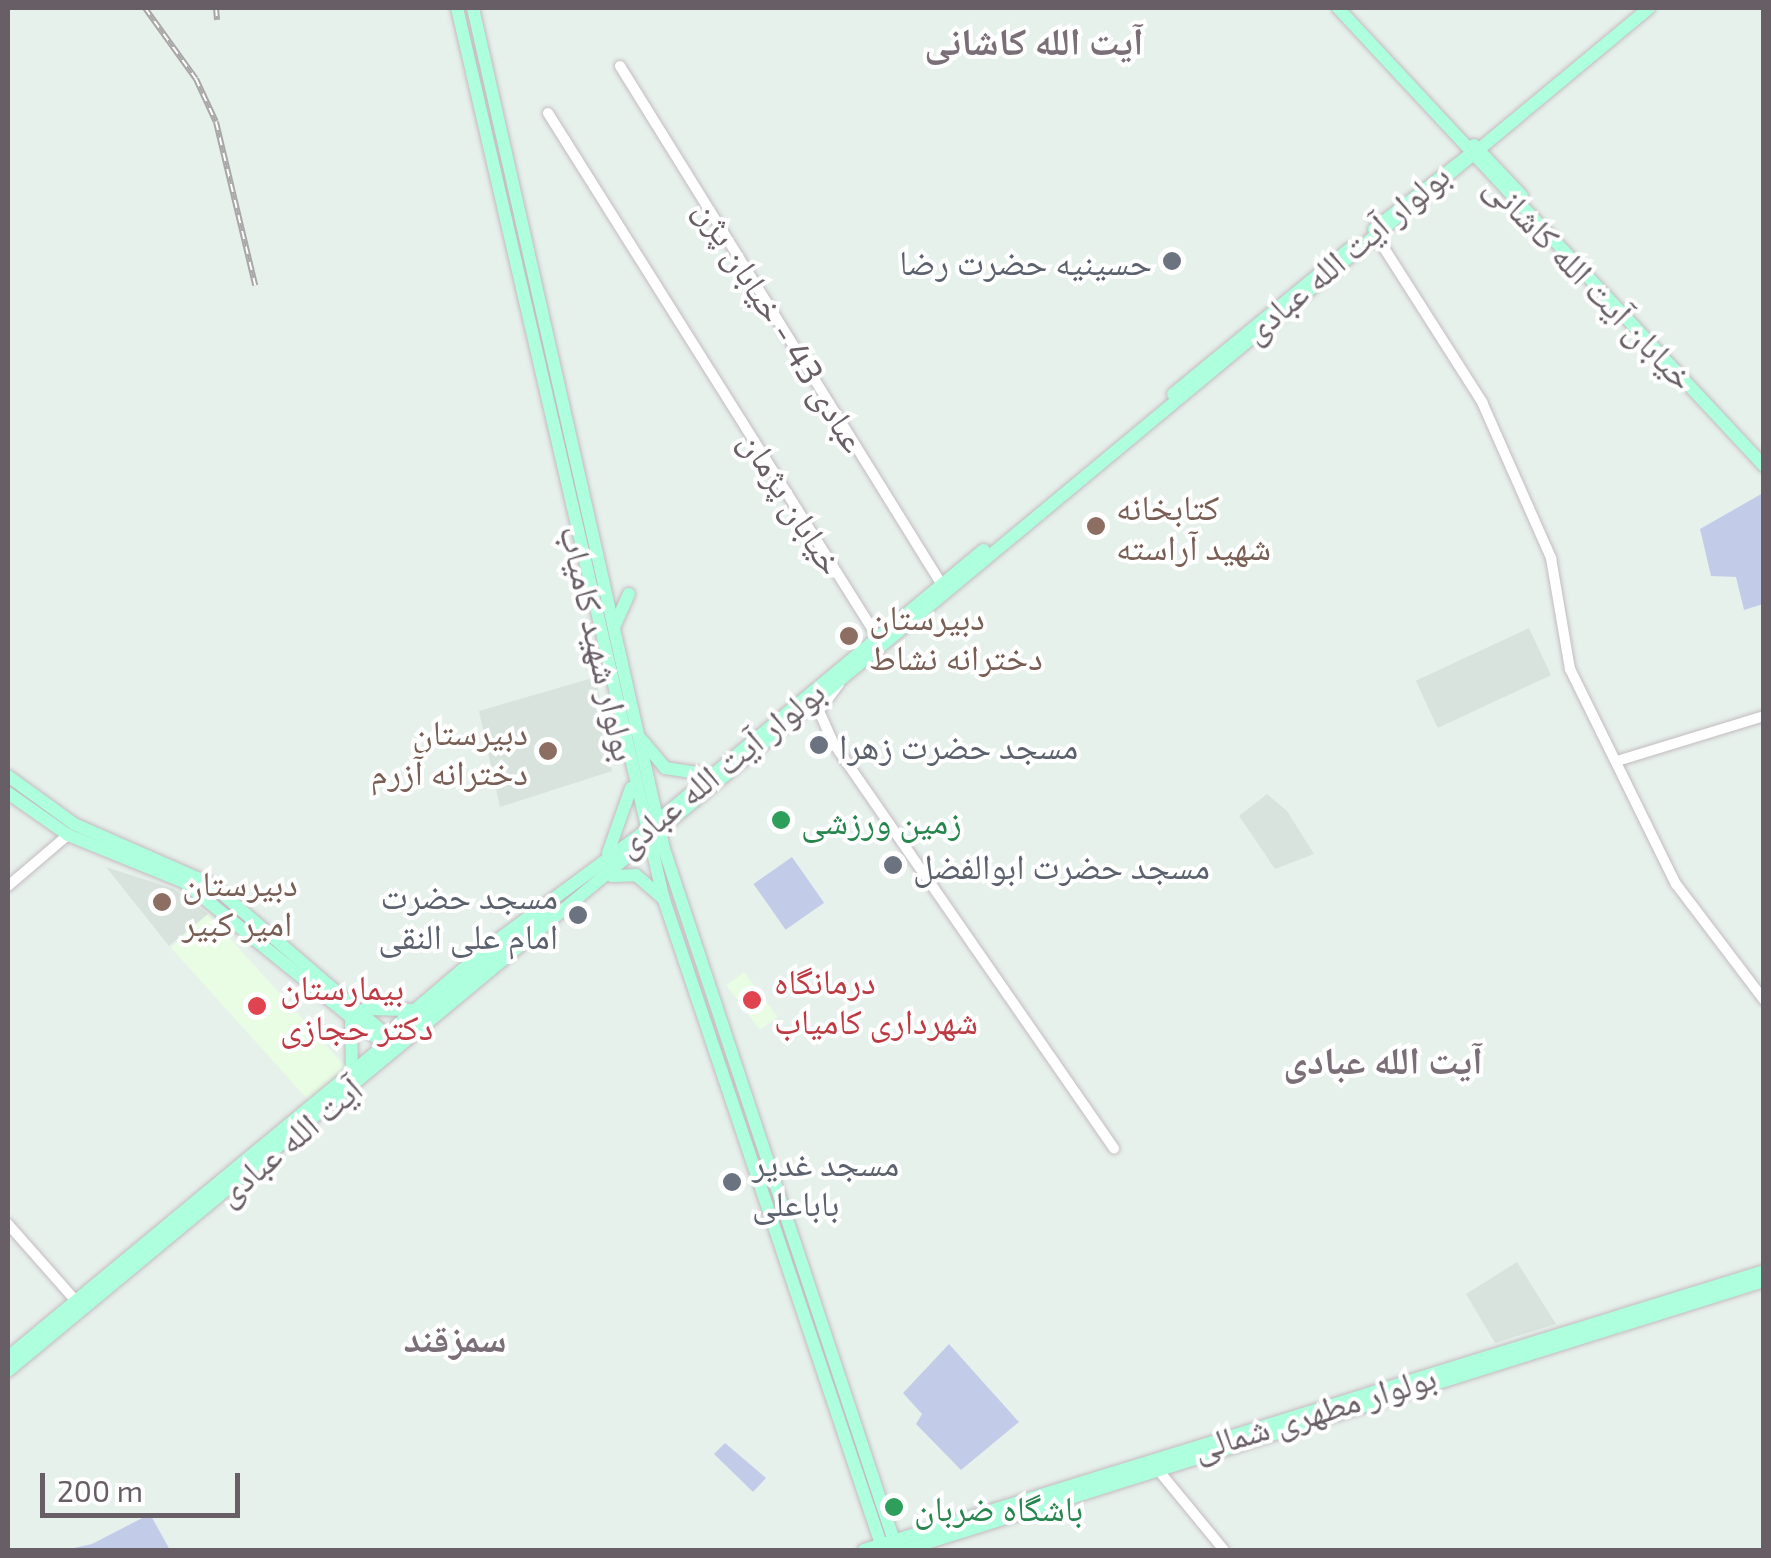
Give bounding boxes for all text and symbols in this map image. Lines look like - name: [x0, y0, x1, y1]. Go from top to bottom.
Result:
- district label: آیت الله کاشانی: [924, 18, 1144, 64]
- street label: بولوار آیت الله عبادی: [1233, 153, 1457, 351]
- street label: خیابان آیت الله کاشانی: [1477, 164, 1705, 398]
- street label: عبادی 43 - خیابان پژن: [687, 191, 877, 459]
- place label: حسینیه حضرت رضا: [899, 240, 1152, 282]
- marker: حسینیه حضرت رضا: [1161, 250, 1183, 272]
- street label: خیابان پژمان: [732, 422, 854, 582]
- place label: کتابخانه شهید آراسته: [1116, 485, 1271, 567]
- marker: کتابخانه شهید آراسته: [1085, 515, 1107, 537]
- street label: بولوار شهید کامیاب: [552, 521, 648, 765]
- place label: دبیرستان دخترانه نشاط: [869, 595, 1043, 677]
- marker: دبیرستان دخترانه نشاط: [838, 625, 860, 647]
- street label: بولوار آیت الله عبادی: [606, 670, 832, 864]
- place label: دبیرستان دخترانه آزرم: [370, 710, 528, 792]
- place label: مسجد حضرت زهرا: [839, 724, 1078, 766]
- marker: مسجد حضرت زهرا: [808, 734, 830, 756]
- marker: دبیرستان دخترانه آزرم: [537, 740, 559, 762]
- place label: زمین ورزشی: [801, 799, 962, 841]
- marker: زمین ورزشی: [770, 809, 792, 831]
- place label: مسجد حضرت ابوالفضل: [913, 844, 1210, 886]
- marker: مسجد حضرت ابوالفضل: [882, 854, 904, 876]
- place label: دبیرستان امیر کبیر: [182, 861, 298, 943]
- place label: مسجد حضرت امام علی النقی: [378, 874, 558, 956]
- marker: دبیرستان امیر کبیر: [151, 891, 173, 913]
- marker: مسجد حضرت امام علی النقی: [567, 904, 589, 926]
- place label: درمانگاه شهرداری کامیاب: [774, 959, 978, 1041]
- place label: بیمارستان دکتر حجازی: [280, 965, 433, 1047]
- marker: درمانگاه شهرداری کامیاب: [739, 987, 765, 1013]
- marker: بیمارستان دکتر حجازی: [244, 993, 270, 1019]
- district label: آیت الله عبادی: [1283, 1037, 1483, 1083]
- street label: آیت الله عبادی: [206, 1067, 370, 1213]
- place label: مسجد غدیر باباعلی: [752, 1141, 899, 1223]
- marker: مسجد غدیر باباعلی: [721, 1171, 743, 1193]
- district label: سمزقند: [403, 1315, 507, 1361]
- street label: بولوار مطهری شمالی: [1187, 1354, 1441, 1468]
- scale bar: [45, 1453, 245, 1515]
- text: 200 m: [57, 1472, 143, 1508]
- place label: باشگاه ضربان: [914, 1486, 1083, 1528]
- marker: باشگاه ضربان: [883, 1496, 905, 1518]

